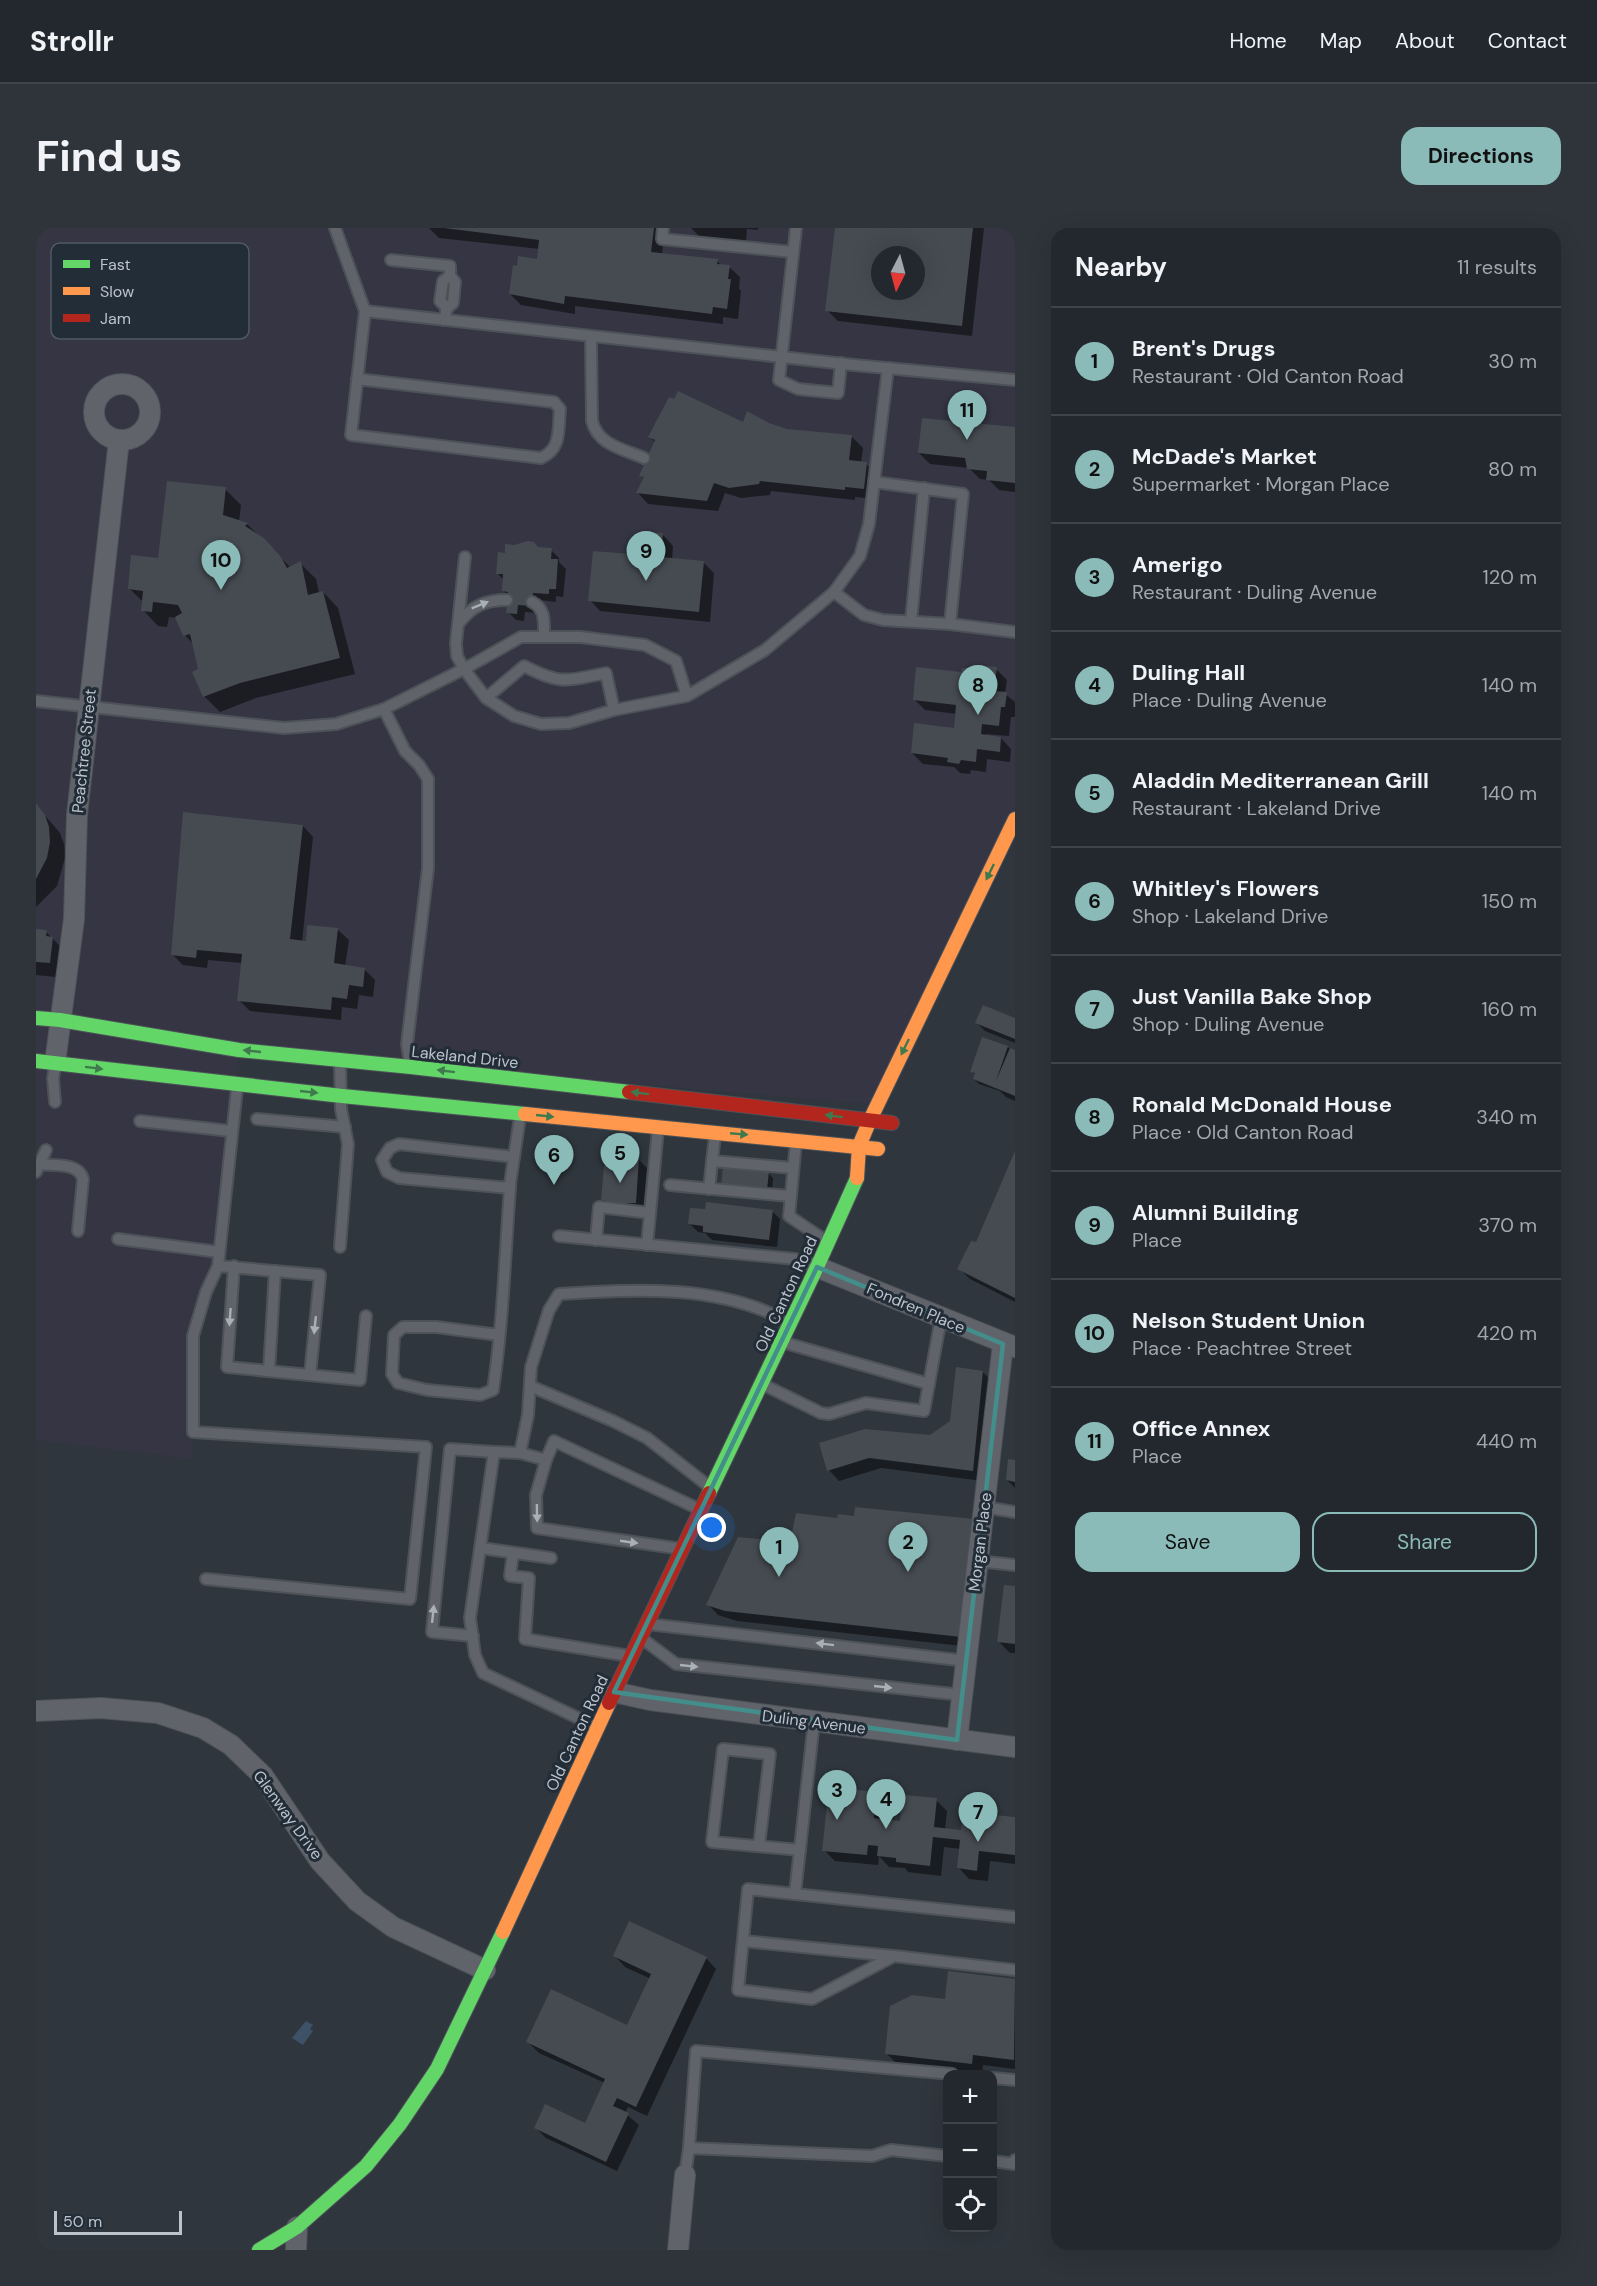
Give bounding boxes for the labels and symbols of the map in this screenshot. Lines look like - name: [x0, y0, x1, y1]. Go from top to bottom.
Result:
- legend: [51, 243, 249, 339]
- north arrow: [871, 246, 925, 300]
- text: Fast: [100, 254, 131, 275]
- text: Slow: [100, 281, 134, 302]
- text: Jam: [100, 308, 131, 329]
- pin: 11: [948, 390, 986, 440]
- pin: 9: [626, 532, 666, 581]
- pin: 10: [202, 540, 240, 590]
- one-way arrow: [471, 600, 489, 610]
- pin: 8: [958, 666, 998, 715]
- street label: Peachtree Street: [67, 688, 101, 814]
- one-way arrow: [985, 863, 994, 880]
- one-way arrow: [901, 1039, 910, 1056]
- street label: Lakeland Drive: [411, 1041, 519, 1073]
- one-way arrow: [243, 1047, 262, 1056]
- one-way arrow: [85, 1063, 104, 1073]
- one-way arrow: [437, 1066, 456, 1076]
- one-way arrow: [299, 1087, 318, 1097]
- one-way arrow: [630, 1089, 649, 1098]
- one-way arrow: [535, 1111, 554, 1121]
- one-way arrow: [824, 1111, 843, 1120]
- one-way arrow: [729, 1129, 748, 1139]
- pin: 5: [600, 1134, 640, 1183]
- pin: 6: [534, 1136, 574, 1185]
- street label: Old Canton Road: [750, 1233, 822, 1355]
- street label: Fondren Place: [864, 1278, 968, 1338]
- one-way arrow: [226, 1307, 235, 1326]
- one-way arrow: [310, 1316, 320, 1335]
- street label: Morgan Place: [964, 1491, 996, 1593]
- one-way arrow: [532, 1503, 541, 1522]
- your location: [697, 1513, 726, 1542]
- pin: 2: [888, 1522, 928, 1572]
- pin: 1: [760, 1528, 798, 1577]
- one-way arrow: [619, 1537, 638, 1546]
- one-way arrow: [428, 1605, 438, 1624]
- one-way arrow: [815, 1640, 834, 1649]
- one-way arrow: [680, 1661, 699, 1670]
- street label: Old Canton Road: [541, 1672, 613, 1794]
- one-way arrow: [874, 1682, 893, 1692]
- street label: Duling Avenue: [761, 1705, 867, 1739]
- street label: Glenway Drive: [249, 1766, 327, 1864]
- pin: 3: [818, 1770, 856, 1820]
- pin: 4: [866, 1780, 906, 1829]
- pin: 7: [958, 1792, 998, 1842]
- scale bar: [54, 2208, 182, 2236]

